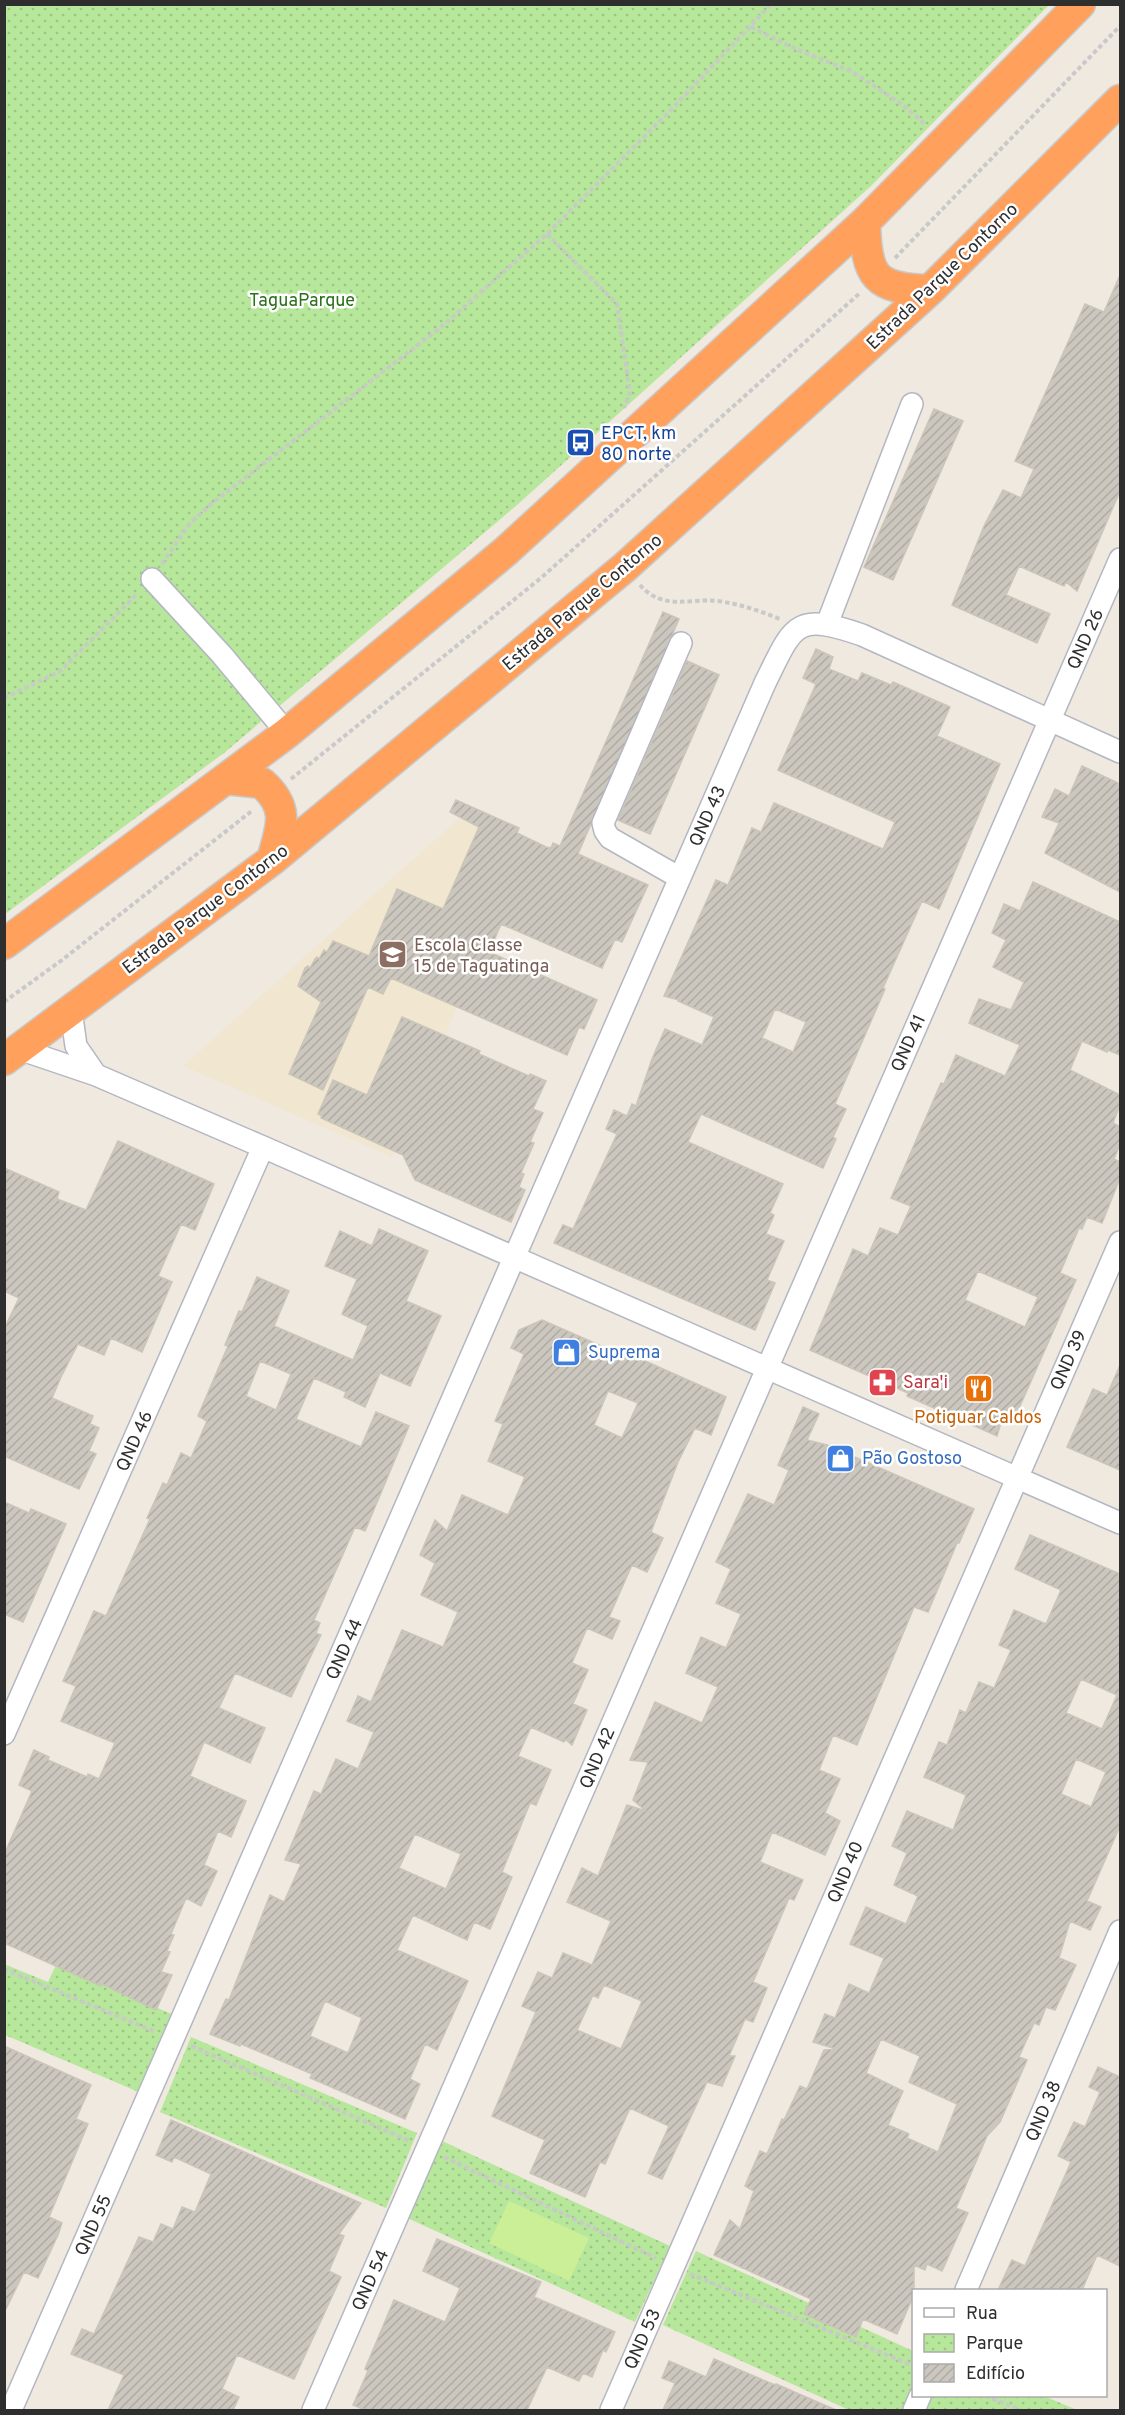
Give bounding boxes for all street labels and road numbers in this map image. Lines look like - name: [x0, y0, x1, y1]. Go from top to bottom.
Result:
- street label: Estrada Parque Contorno: [862, 199, 1024, 355]
- street label: Estrada Parque Contorno: [498, 529, 668, 677]
- street label: QND 26: [1063, 606, 1110, 674]
- street label: QND 43: [685, 783, 732, 851]
- street label: Estrada Parque Contorno: [118, 840, 293, 980]
- street label: QND 41: [887, 1011, 932, 1076]
- street label: QND 39: [1046, 1327, 1093, 1394]
- street label: QND 46: [112, 1408, 159, 1476]
- street label: QND 44: [322, 1615, 369, 1684]
- street label: QND 42: [575, 1724, 622, 1793]
- street label: QND 40: [823, 1838, 870, 1907]
- street label: QND 38: [1021, 2078, 1067, 2146]
- street label: QND 55: [71, 2191, 118, 2260]
- street label: QND 54: [348, 2246, 395, 2315]
- street label: QND 53: [620, 2306, 667, 2374]

